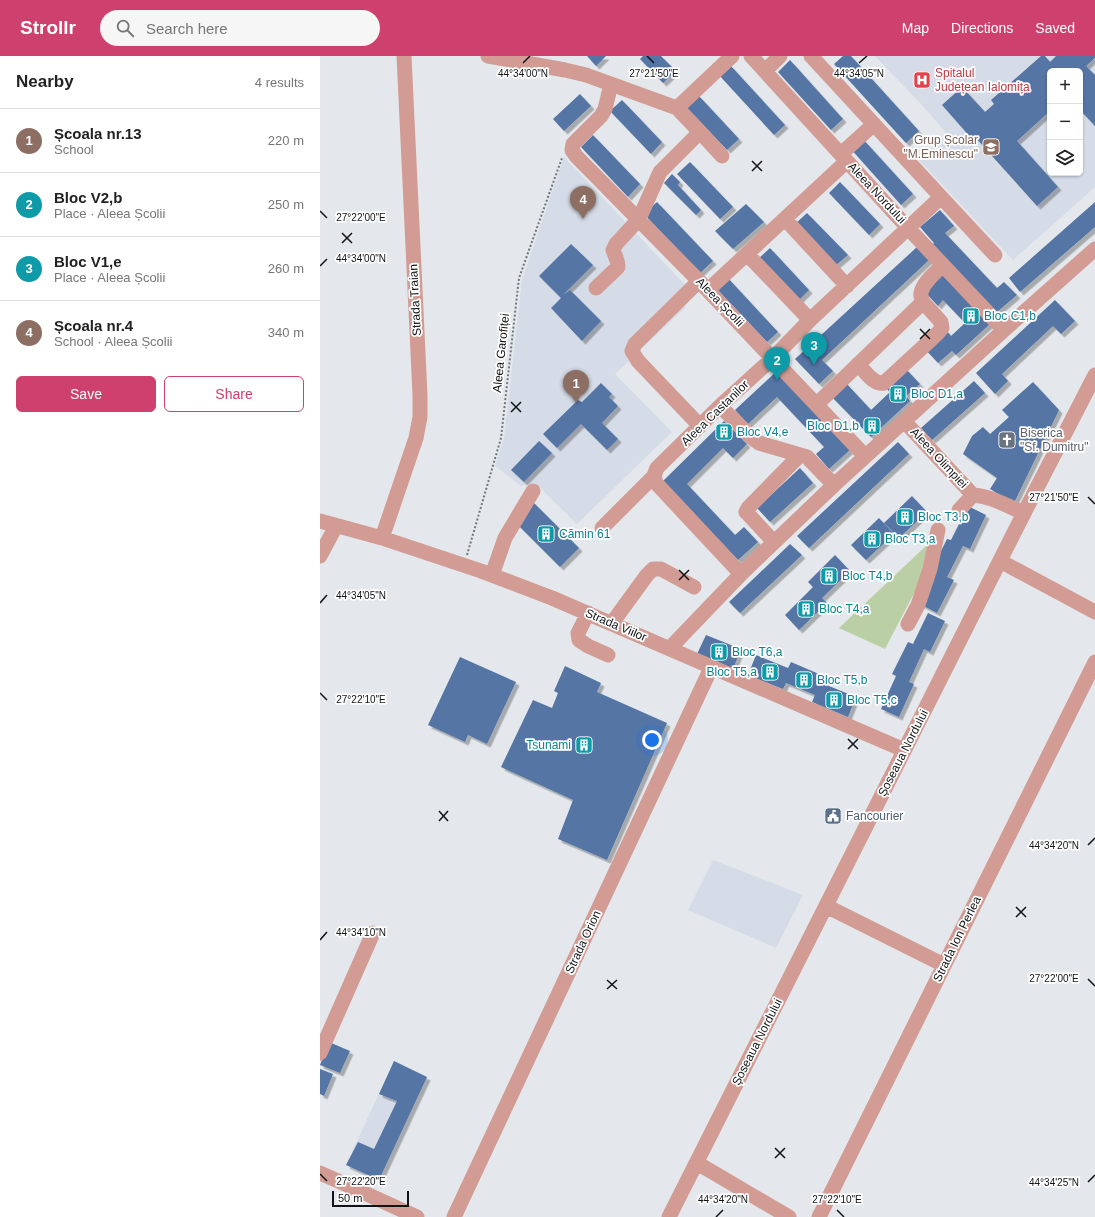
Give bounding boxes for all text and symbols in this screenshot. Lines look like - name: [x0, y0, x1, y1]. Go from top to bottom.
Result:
- search box: [100, 10, 380, 46]
- text: Strollr: [20, 17, 76, 38]
- icon: search: [114, 17, 136, 39]
- text: Search here: [146, 20, 228, 37]
- text: Map: [902, 20, 929, 36]
- text: Directions: [951, 20, 1013, 36]
- text: Saved: [1035, 20, 1075, 36]
- place label: Spitalul Județean Ialomița: [935, 66, 1030, 94]
- text: 44°34'00"N: [498, 68, 548, 79]
- text: 27°21'50"E: [629, 68, 679, 79]
- text: 44°34'05"N: [834, 68, 884, 79]
- map controls: [1047, 68, 1083, 176]
- button: +: [1047, 68, 1083, 104]
- hospital icon: Spitalul Județean Ialomița: [912, 70, 932, 90]
- text: Nearby: [16, 72, 74, 91]
- text: 4 results: [255, 75, 304, 90]
- button: −: [1047, 104, 1083, 140]
- text: Școala nr.13: [54, 125, 142, 142]
- text: 1: [25, 133, 33, 148]
- text: 220 m: [268, 133, 304, 148]
- place label: Grup Școlar "M.Eminescu": [903, 133, 978, 161]
- school or university icon: Grup Școlar "M.Eminescu": [981, 137, 1001, 157]
- button: layers: [1047, 140, 1083, 176]
- text: School: [54, 142, 94, 157]
- street label: Aleea Nordului: [845, 159, 909, 227]
- pin: 4: [570, 186, 596, 219]
- text: Bloc V2,b: [54, 189, 122, 206]
- text: 2: [25, 197, 33, 212]
- text: 250 m: [268, 197, 304, 212]
- text: Place · Aleea Școlii: [54, 206, 165, 221]
- text: 27°22'00"E: [336, 212, 386, 223]
- text: Bloc V1,e: [54, 253, 122, 270]
- text: 44°34'00"N: [336, 253, 386, 264]
- text: 3: [25, 261, 33, 276]
- text: 260 m: [268, 261, 304, 276]
- street label: Strada Traian: [406, 264, 424, 336]
- text: Place · Aleea Școlii: [54, 270, 165, 285]
- street label: Aleea Școlii: [693, 275, 747, 329]
- building icon: Bloc C1,b: [961, 306, 981, 326]
- place label: Bloc C1,b: [984, 309, 1036, 323]
- street label: Aleea Garofiței: [490, 313, 512, 393]
- text: Școala nr.4: [54, 317, 133, 334]
- text: 4: [25, 325, 33, 340]
- text: 340 m: [268, 325, 304, 340]
- pin: 3: [801, 332, 827, 365]
- text: School · Aleea Școlii: [54, 334, 173, 349]
- pin: 2: [764, 347, 790, 380]
- pin: 1: [563, 370, 589, 403]
- button: Save: [16, 376, 156, 412]
- button: Share: [164, 376, 304, 412]
- street label: Aleea Castanilor: [678, 377, 752, 449]
- building icon: Bloc D1,a: [888, 384, 908, 404]
- place label: Bloc D1,a: [911, 387, 963, 401]
- building icon: Bloc D1,b: [862, 416, 882, 436]
- place label: Bloc D1,b: [807, 419, 859, 433]
- building icon: Bloc V4,e: [714, 422, 734, 442]
- place label: Bloc V4,e: [737, 425, 789, 439]
- street label: Aleea Olimpiei: [907, 425, 971, 491]
- place label: Biserica "Sf. Dumitru": [1020, 426, 1089, 454]
- church icon: Biserica "Sf. Dumitru": [997, 430, 1017, 450]
- text: 27°21'50"E: [1029, 492, 1079, 503]
- building icon: Bloc T3,b: [895, 507, 915, 527]
- place label: Bloc T3,b: [918, 510, 969, 524]
- building icon: Cămin 61: [536, 524, 556, 544]
- place label: Cămin 61: [559, 527, 611, 541]
- building icon: Bloc T3,a: [862, 529, 882, 549]
- place label: Bloc T3,a: [885, 532, 936, 546]
- building icon: Bloc T4,b: [819, 566, 839, 586]
- place label: Bloc T4,b: [842, 569, 893, 583]
- text: 44°34'05"N: [336, 590, 386, 601]
- building icon: Bloc T4,a: [796, 599, 816, 619]
- place label: Bloc T4,a: [819, 602, 870, 616]
- street label: Strada Viilor: [583, 606, 649, 644]
- building icon: Bloc T6,a: [709, 642, 729, 662]
- place label: Bloc T6,a: [732, 645, 783, 659]
- building icon: Bloc T5,a: [760, 662, 780, 682]
- place label: Bloc T5,a: [707, 665, 757, 679]
- building icon: Bloc T5,b: [794, 670, 814, 690]
- place label: Bloc T5,b: [817, 673, 868, 687]
- building icon: Bloc T5,c: [824, 690, 844, 710]
- place label: Bloc T5,c: [847, 693, 897, 707]
- text: 27°22'10"E: [336, 694, 386, 705]
- street label: Șoseaua Nordului: [875, 707, 931, 799]
- your location: [642, 730, 662, 750]
- building icon: Tsunami: [574, 735, 594, 755]
- place label: Tsunami: [526, 738, 571, 752]
- public building icon: Fancourier: [823, 806, 843, 826]
- place label: Fancourier: [846, 809, 903, 823]
- text: 44°34'20"N: [1029, 840, 1079, 851]
- street label: Strada Ion Perlea: [930, 894, 984, 984]
- street label: Strada Orion: [562, 908, 604, 976]
- text: 44°34'10"N: [336, 927, 386, 938]
- text: 27°22'00"E: [1029, 973, 1079, 984]
- street label: Șoseaua Nordului: [729, 996, 785, 1088]
- text: 27°22'20"E: [336, 1176, 386, 1187]
- text: 44°34'25"N: [1029, 1177, 1079, 1188]
- scale bar: [332, 1189, 409, 1208]
- text: 50 m: [338, 1192, 362, 1204]
- text: 44°34'20"N: [698, 1194, 748, 1205]
- text: 27°22'10"E: [812, 1194, 862, 1205]

